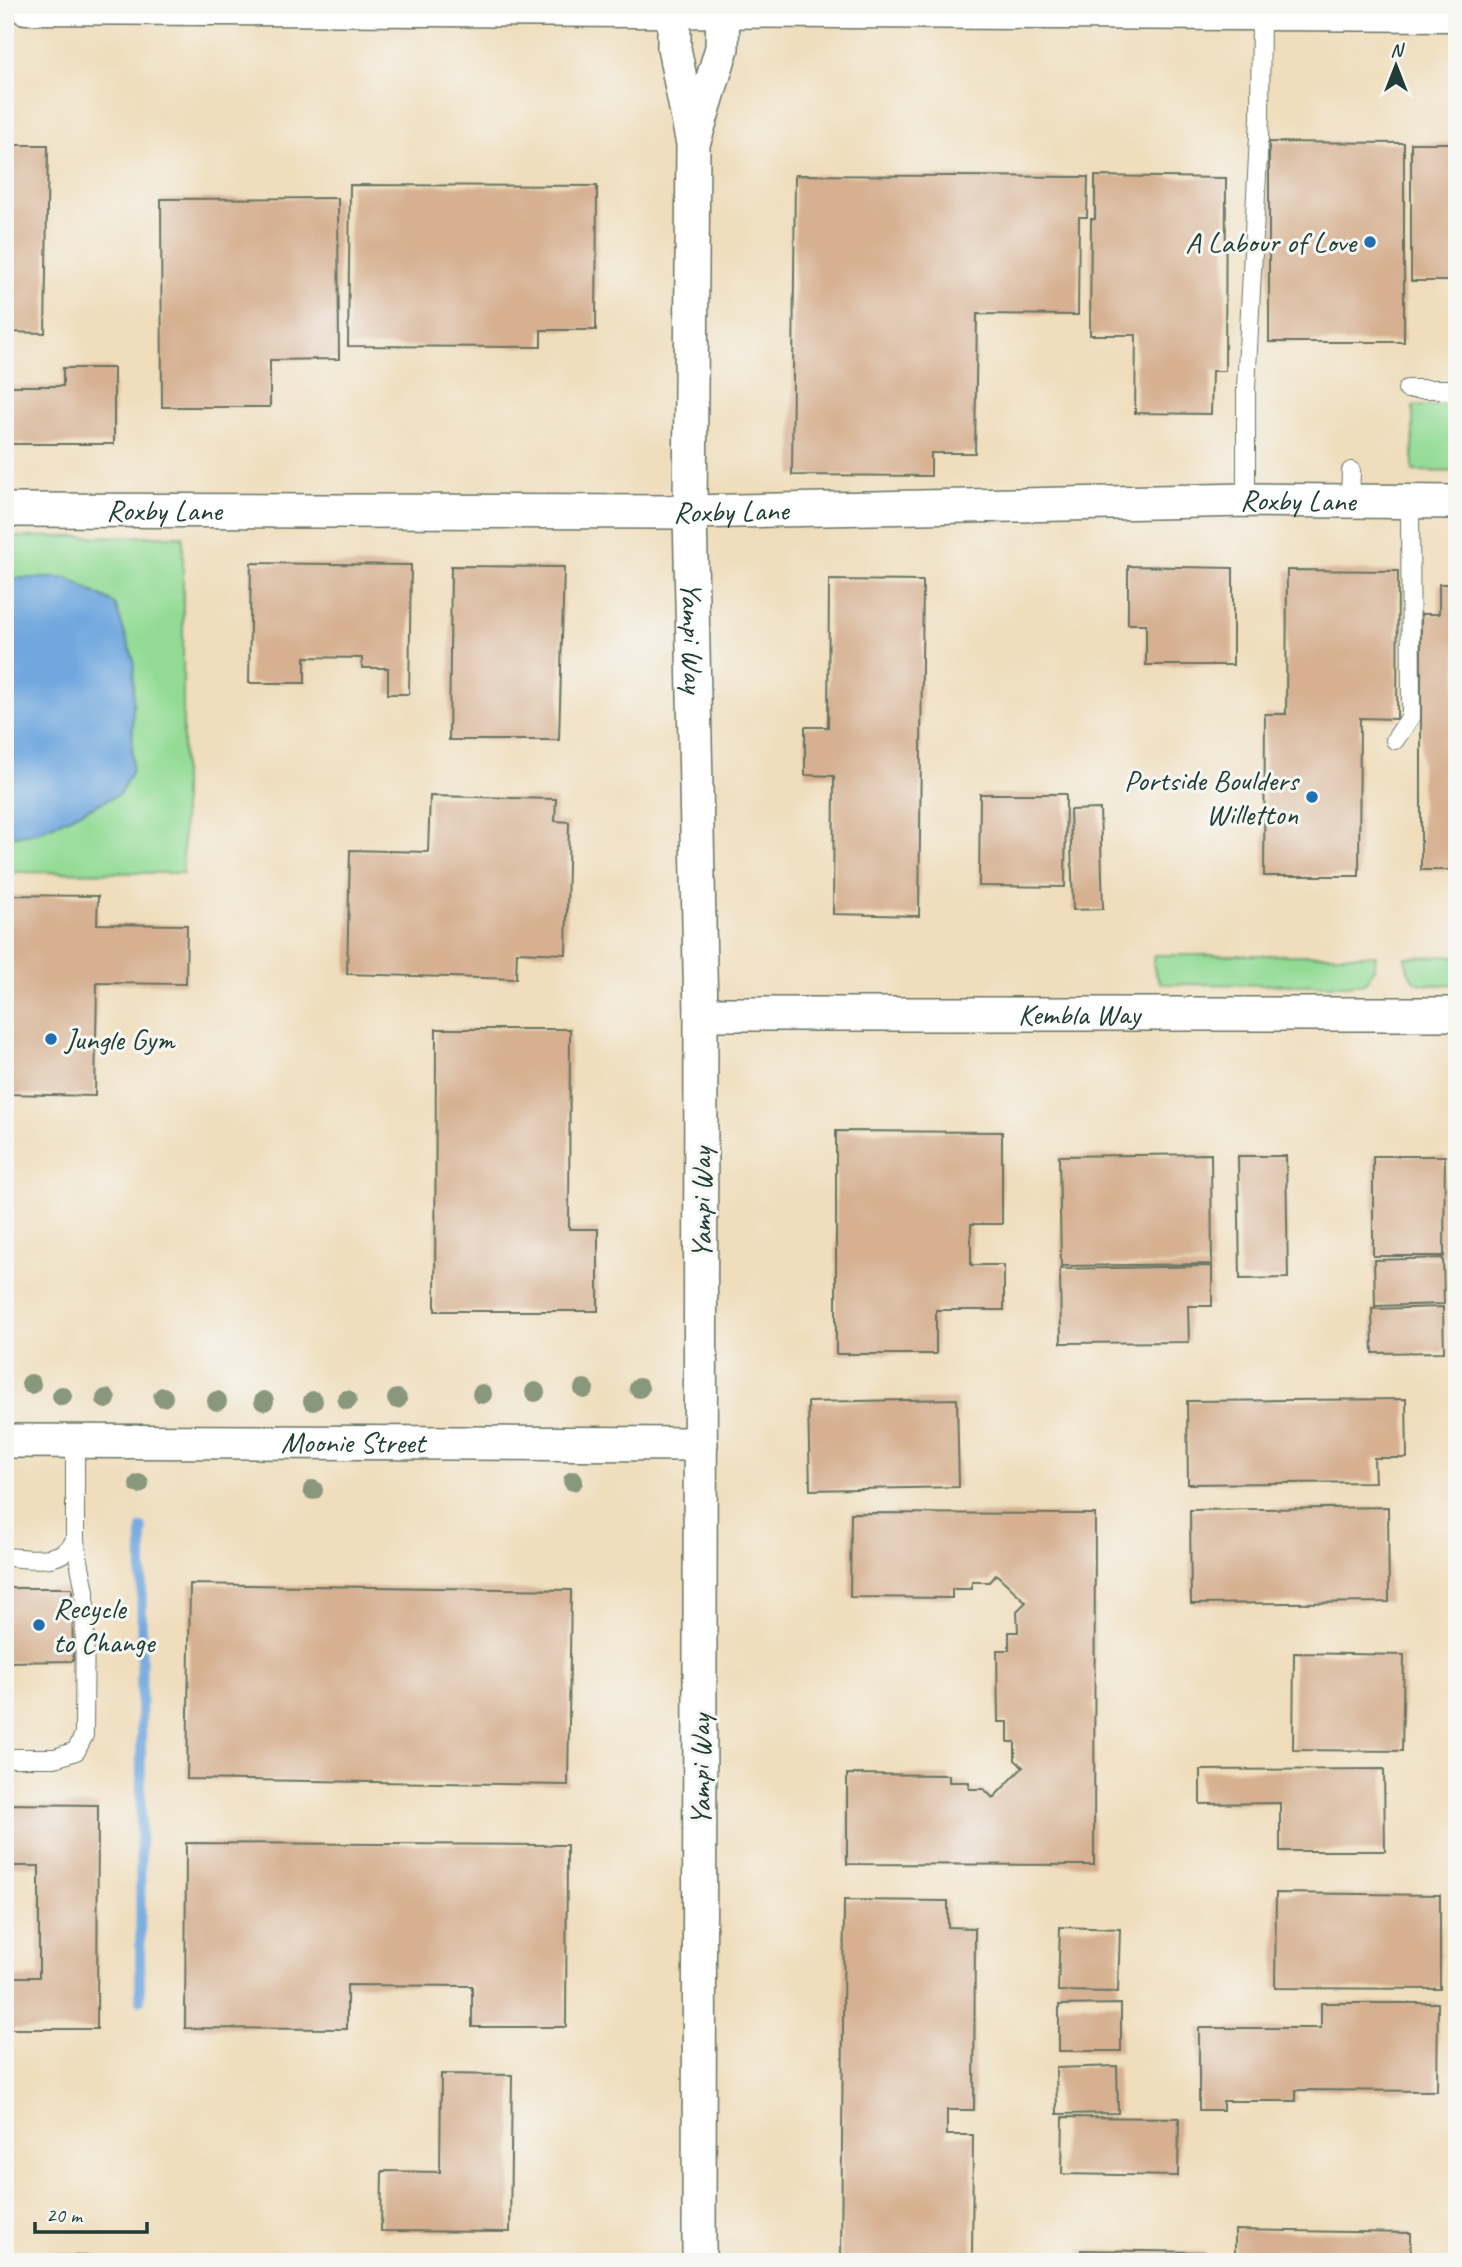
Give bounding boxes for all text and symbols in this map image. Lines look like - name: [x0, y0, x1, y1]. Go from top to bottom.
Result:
- north arrow: [1360, 32, 1430, 102]
- text: N: [1390, 38, 1405, 62]
- place label: A Labour of Love: [1185, 223, 1358, 261]
- marker: A Labour of Love: [1362, 234, 1378, 250]
- street label: Roxby Lane: [1240, 481, 1358, 520]
- street label: Roxby Lane: [106, 491, 224, 530]
- street label: Roxby Lane: [673, 491, 791, 531]
- street label: Yampi Way: [673, 581, 713, 696]
- place label: Portside Boulders Willetton: [1124, 761, 1301, 833]
- marker: Portside Boulders Willetton: [1304, 789, 1320, 805]
- street label: Kembla Way: [1018, 995, 1143, 1033]
- place label: Jungle Gym: [63, 1020, 176, 1058]
- marker: Jungle Gym: [43, 1031, 59, 1047]
- street label: Yampi Way: [682, 1145, 720, 1259]
- street label: Moonie Street: [281, 1423, 428, 1462]
- place label: Recycle to Change: [53, 1589, 157, 1661]
- marker: Recycle to Change: [31, 1617, 47, 1633]
- street label: Yampi Way: [681, 1712, 719, 1826]
- scale bar: [35, 2190, 147, 2234]
- text: 20 m: [46, 2202, 84, 2228]

